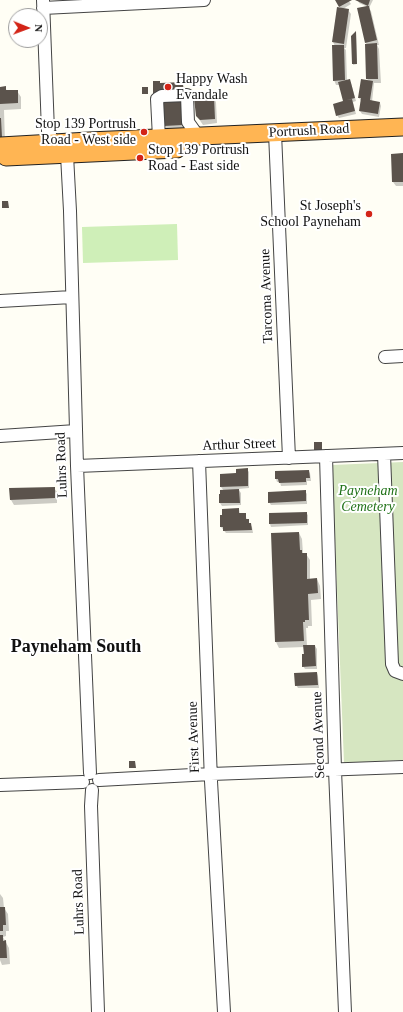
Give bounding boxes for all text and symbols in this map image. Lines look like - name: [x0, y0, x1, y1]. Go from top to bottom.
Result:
- north arrow: [8, 8, 48, 48]
- text: N: [33, 24, 45, 32]
- place label: Happy Wash Evandale: [176, 71, 248, 104]
- marker: Happy Wash Evandale: [163, 82, 173, 92]
- place label: Stop 139 Portrush Road - West side: [35, 116, 136, 148]
- street label: Portrush Road: [268, 121, 350, 141]
- marker: Stop 139 Portrush Road - West side: [139, 127, 149, 137]
- place label: Stop 139 Portrush Road - East side: [148, 142, 249, 174]
- marker: Stop 139 Portrush Road - East side: [135, 153, 145, 163]
- place label: St Joseph's School Payneham: [260, 198, 361, 230]
- marker: St Joseph's School Payneham: [364, 209, 374, 219]
- street label: Tarcoma Avenue: [257, 248, 277, 344]
- street label: Luhrs Road: [52, 432, 72, 498]
- street label: Arthur Street: [202, 435, 276, 455]
- park label: Payneham Cemetery: [338, 483, 398, 516]
- district label: Payneham South: [11, 636, 141, 658]
- street label: Second Avenue: [309, 691, 329, 779]
- street label: First Avenue: [184, 701, 204, 773]
- street label: Luhrs Road: [69, 869, 89, 935]

